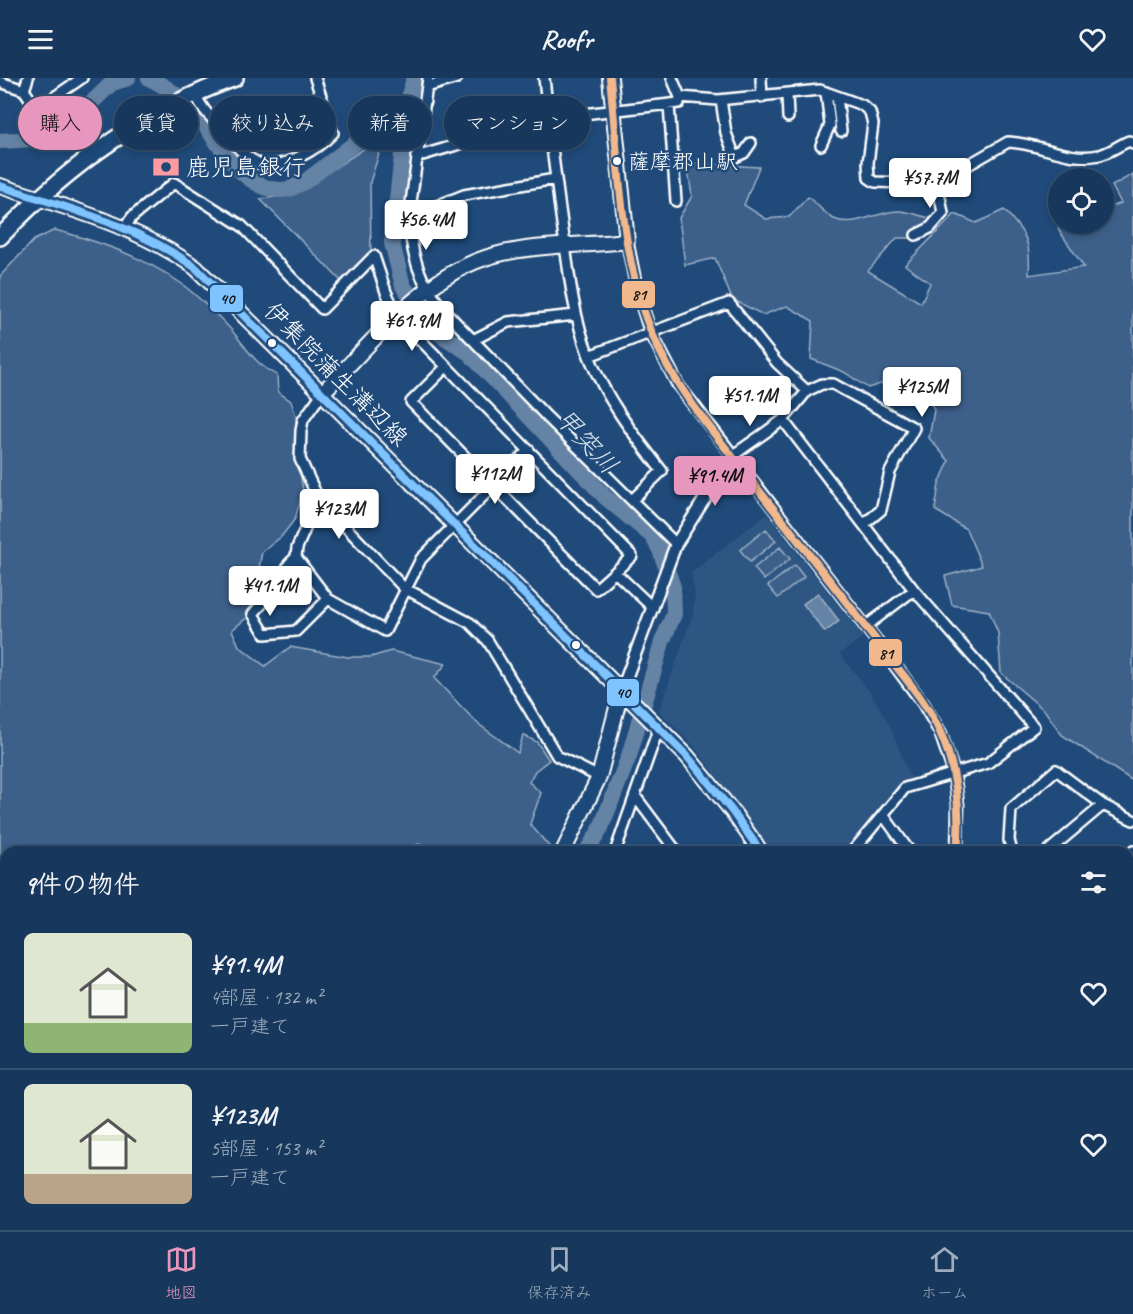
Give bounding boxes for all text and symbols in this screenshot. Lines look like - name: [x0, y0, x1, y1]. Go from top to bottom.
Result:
- text: Roofr: [541, 22, 592, 56]
- icon: menu: [24, 23, 57, 56]
- icon: heart: [1076, 23, 1109, 56]
- chip: 購入: [18, 96, 102, 150]
- chip: 賃貸: [114, 96, 198, 150]
- chip: 絞り込み: [210, 96, 336, 150]
- chip: 新着: [348, 96, 432, 150]
- chip: マンション: [444, 96, 590, 150]
- place label: 薩摩郡山駅: [628, 148, 738, 176]
- bank icon: 鹿児島銀行: [151, 152, 181, 182]
- place label: 鹿児島銀行: [186, 152, 306, 182]
- marker: 薩摩郡山駅: [611, 155, 623, 167]
- pin: ¥57.7M: [881, 158, 979, 209]
- text: ¥57.7M: [903, 165, 957, 190]
- map controls: [1048, 168, 1114, 234]
- button: locate: [1048, 168, 1114, 234]
- pin: ¥56.4M: [377, 200, 475, 251]
- text: ¥56.4M: [399, 207, 453, 232]
- line badge: 81: [621, 280, 656, 309]
- line badge: 40: [209, 284, 244, 313]
- text: 81: [632, 285, 648, 305]
- text: 40: [220, 289, 236, 309]
- street label: 伊集院蒲生溝辺線: [258, 296, 414, 452]
- pin: ¥61.9M: [363, 301, 461, 352]
- text: ¥61.9M: [385, 308, 439, 333]
- unlabelled marker: [266, 337, 278, 349]
- pin: ¥125M: [880, 367, 964, 418]
- text: ¥125M: [897, 374, 947, 399]
- pin: ¥51.1M: [701, 376, 799, 427]
- text: ¥51.1M: [723, 383, 777, 408]
- water label: 甲突川: [548, 402, 625, 481]
- pin: ¥112M: [453, 454, 537, 505]
- pin: ¥91.4M: [666, 456, 764, 507]
- text: ¥112M: [470, 461, 520, 486]
- text: ¥91.4M: [688, 463, 742, 488]
- pin: ¥123M: [297, 489, 381, 540]
- text: ¥123M: [314, 496, 364, 521]
- pin: ¥41.1M: [221, 566, 319, 617]
- text: ¥41.1M: [243, 573, 297, 598]
- line badge: 81: [868, 638, 903, 667]
- unlabelled marker: [570, 639, 582, 651]
- text: 81: [879, 644, 895, 664]
- line badge: 40: [606, 678, 640, 707]
- text: 40: [616, 683, 632, 703]
- icon: filters: [1077, 866, 1110, 899]
- text: 9件の物件: [24, 868, 139, 901]
- text: ¥91.4M: [210, 948, 281, 981]
- icon: home: [72, 957, 144, 1029]
- icon: heart: [1077, 977, 1110, 1010]
- text: 4部屋 · 132 m²: [210, 985, 322, 1010]
- text: 一戸建て: [210, 1014, 290, 1039]
- text: ¥123M: [210, 1099, 276, 1132]
- icon: home: [72, 1108, 144, 1180]
- icon: heart: [1077, 1128, 1110, 1161]
- text: 5部屋 · 153 m²: [210, 1136, 322, 1161]
- text: 一戸建て: [210, 1165, 290, 1190]
- tab: 地図: [165, 1243, 198, 1303]
- tab: 保存済み: [527, 1243, 591, 1303]
- tab: ホーム: [921, 1243, 968, 1303]

